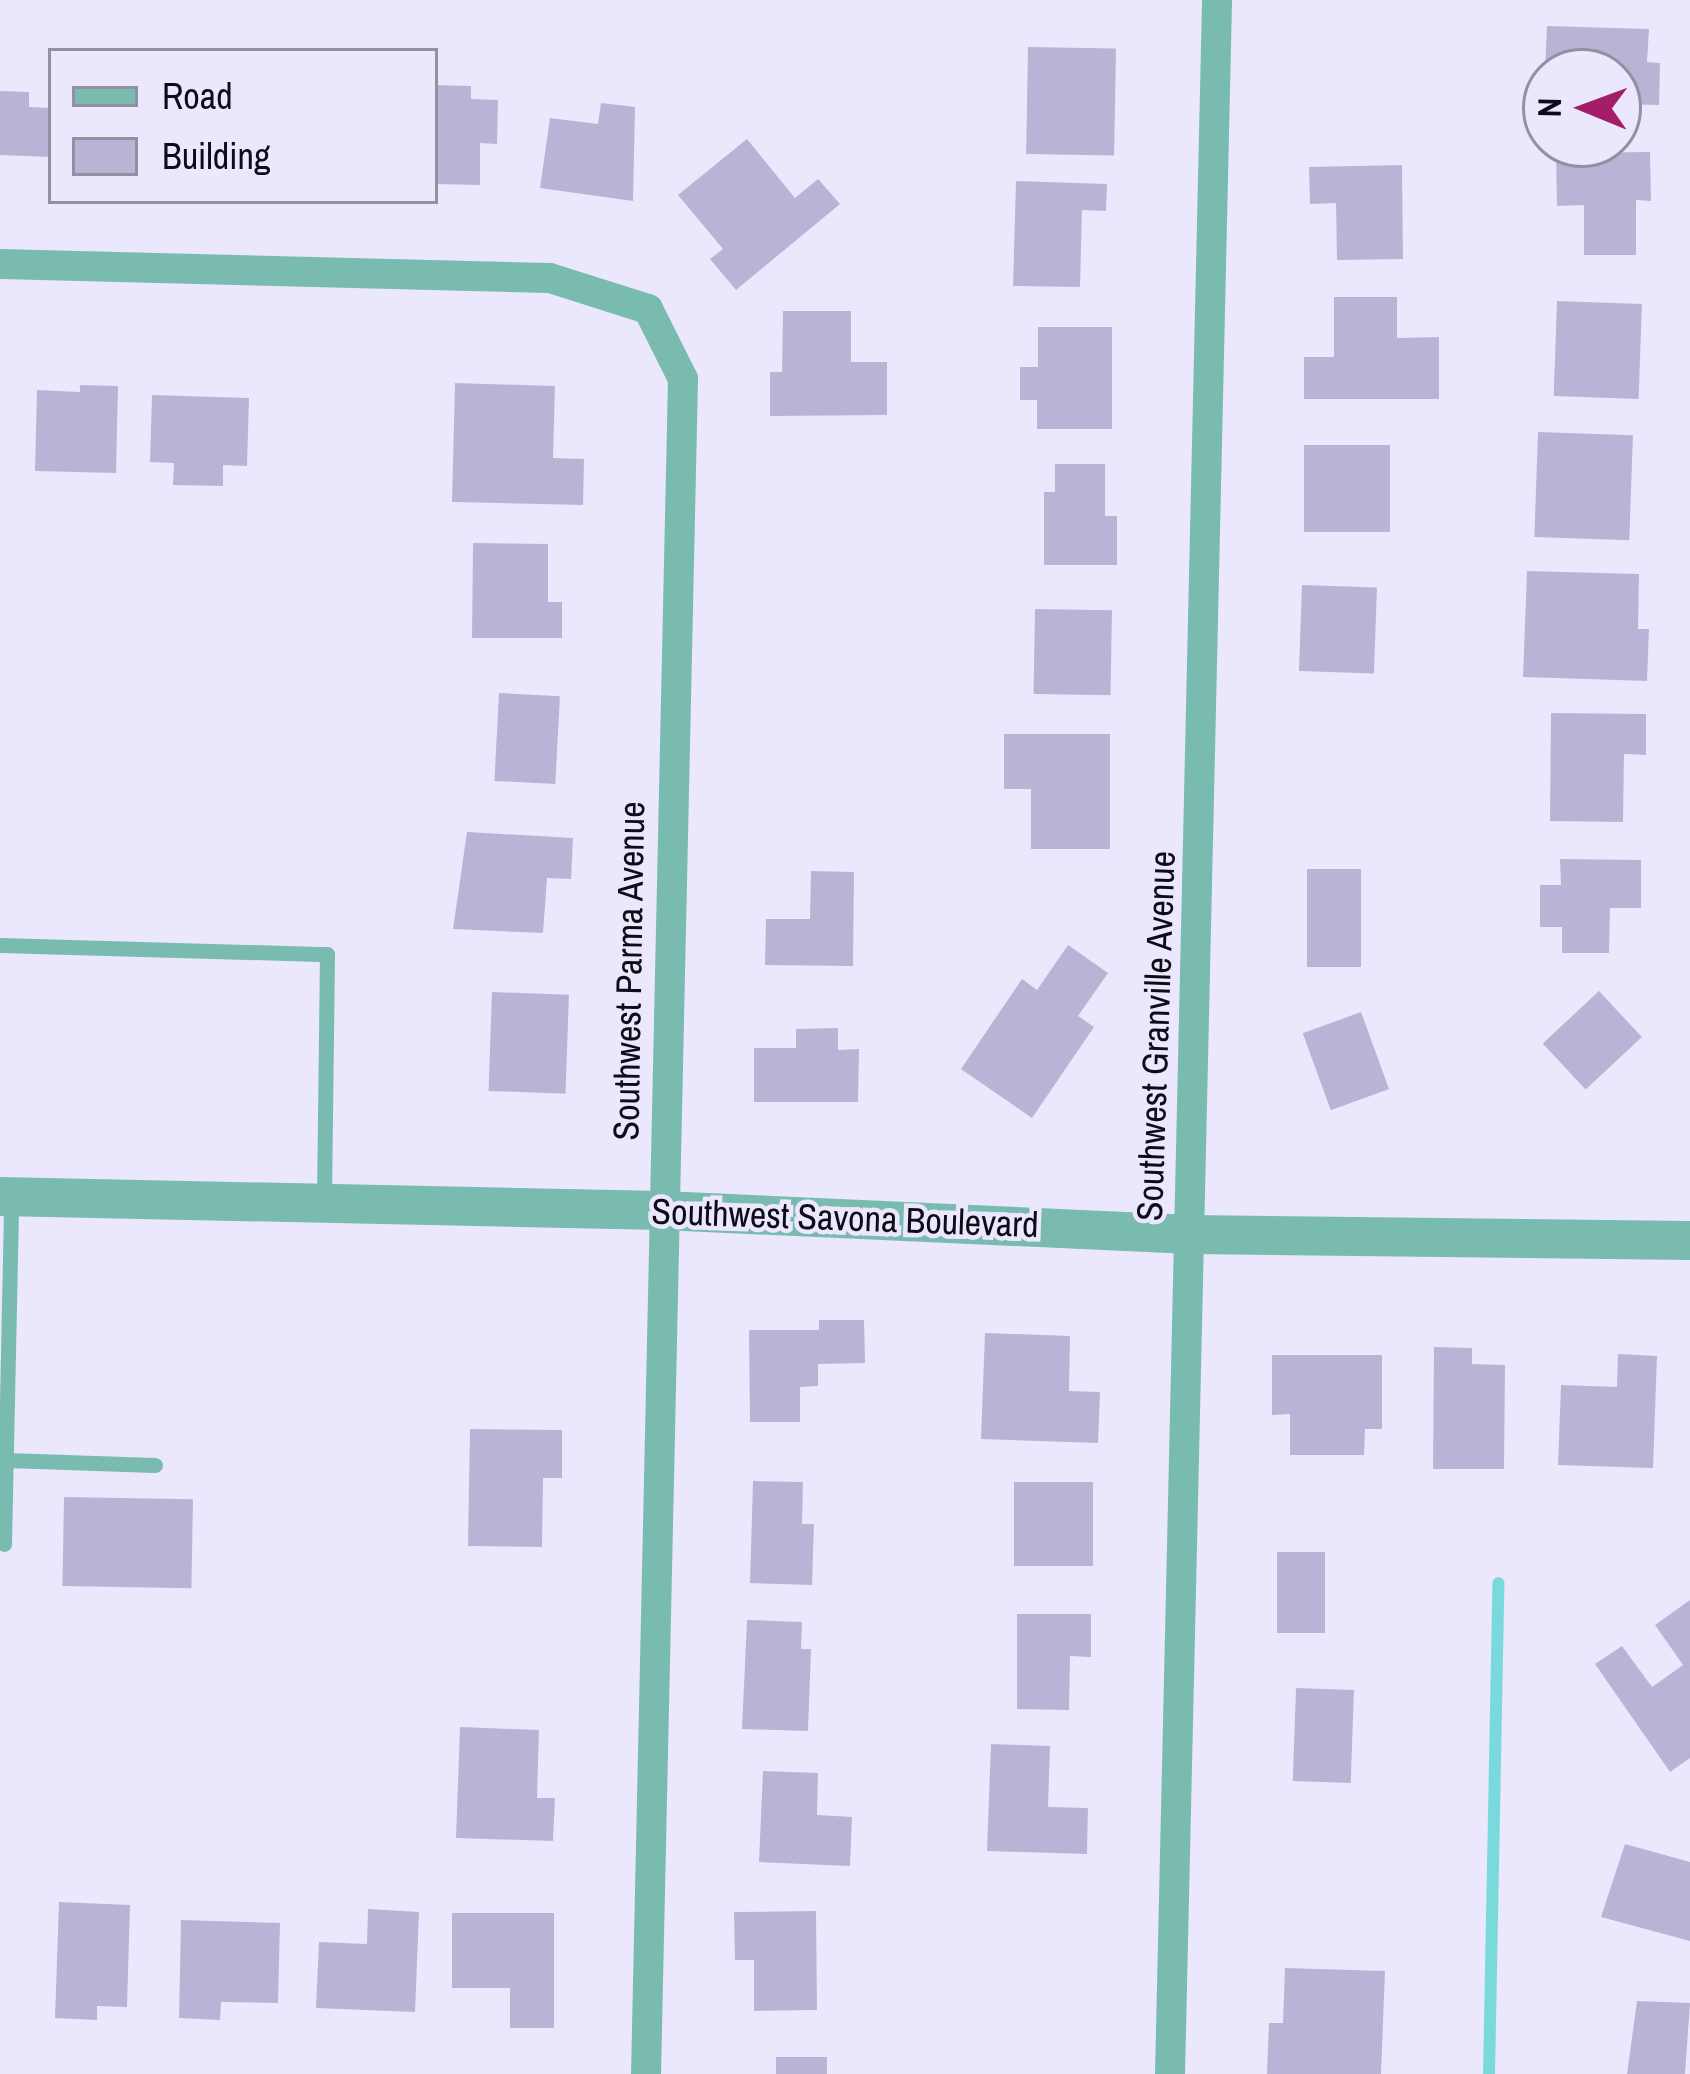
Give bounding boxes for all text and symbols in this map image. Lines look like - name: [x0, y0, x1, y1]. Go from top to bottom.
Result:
- legend: [48, 48, 438, 204]
- north arrow: [1522, 48, 1642, 168]
- text: Road: [162, 72, 233, 120]
- text: N: [1527, 97, 1571, 118]
- text: Building: [162, 132, 270, 180]
- street label: Southwest Parma Avenue: [604, 800, 654, 1142]
- street label: Southwest Granville Avenue: [1128, 849, 1184, 1223]
- street label: Southwest Savona Boulevard: [651, 1190, 1039, 1246]

